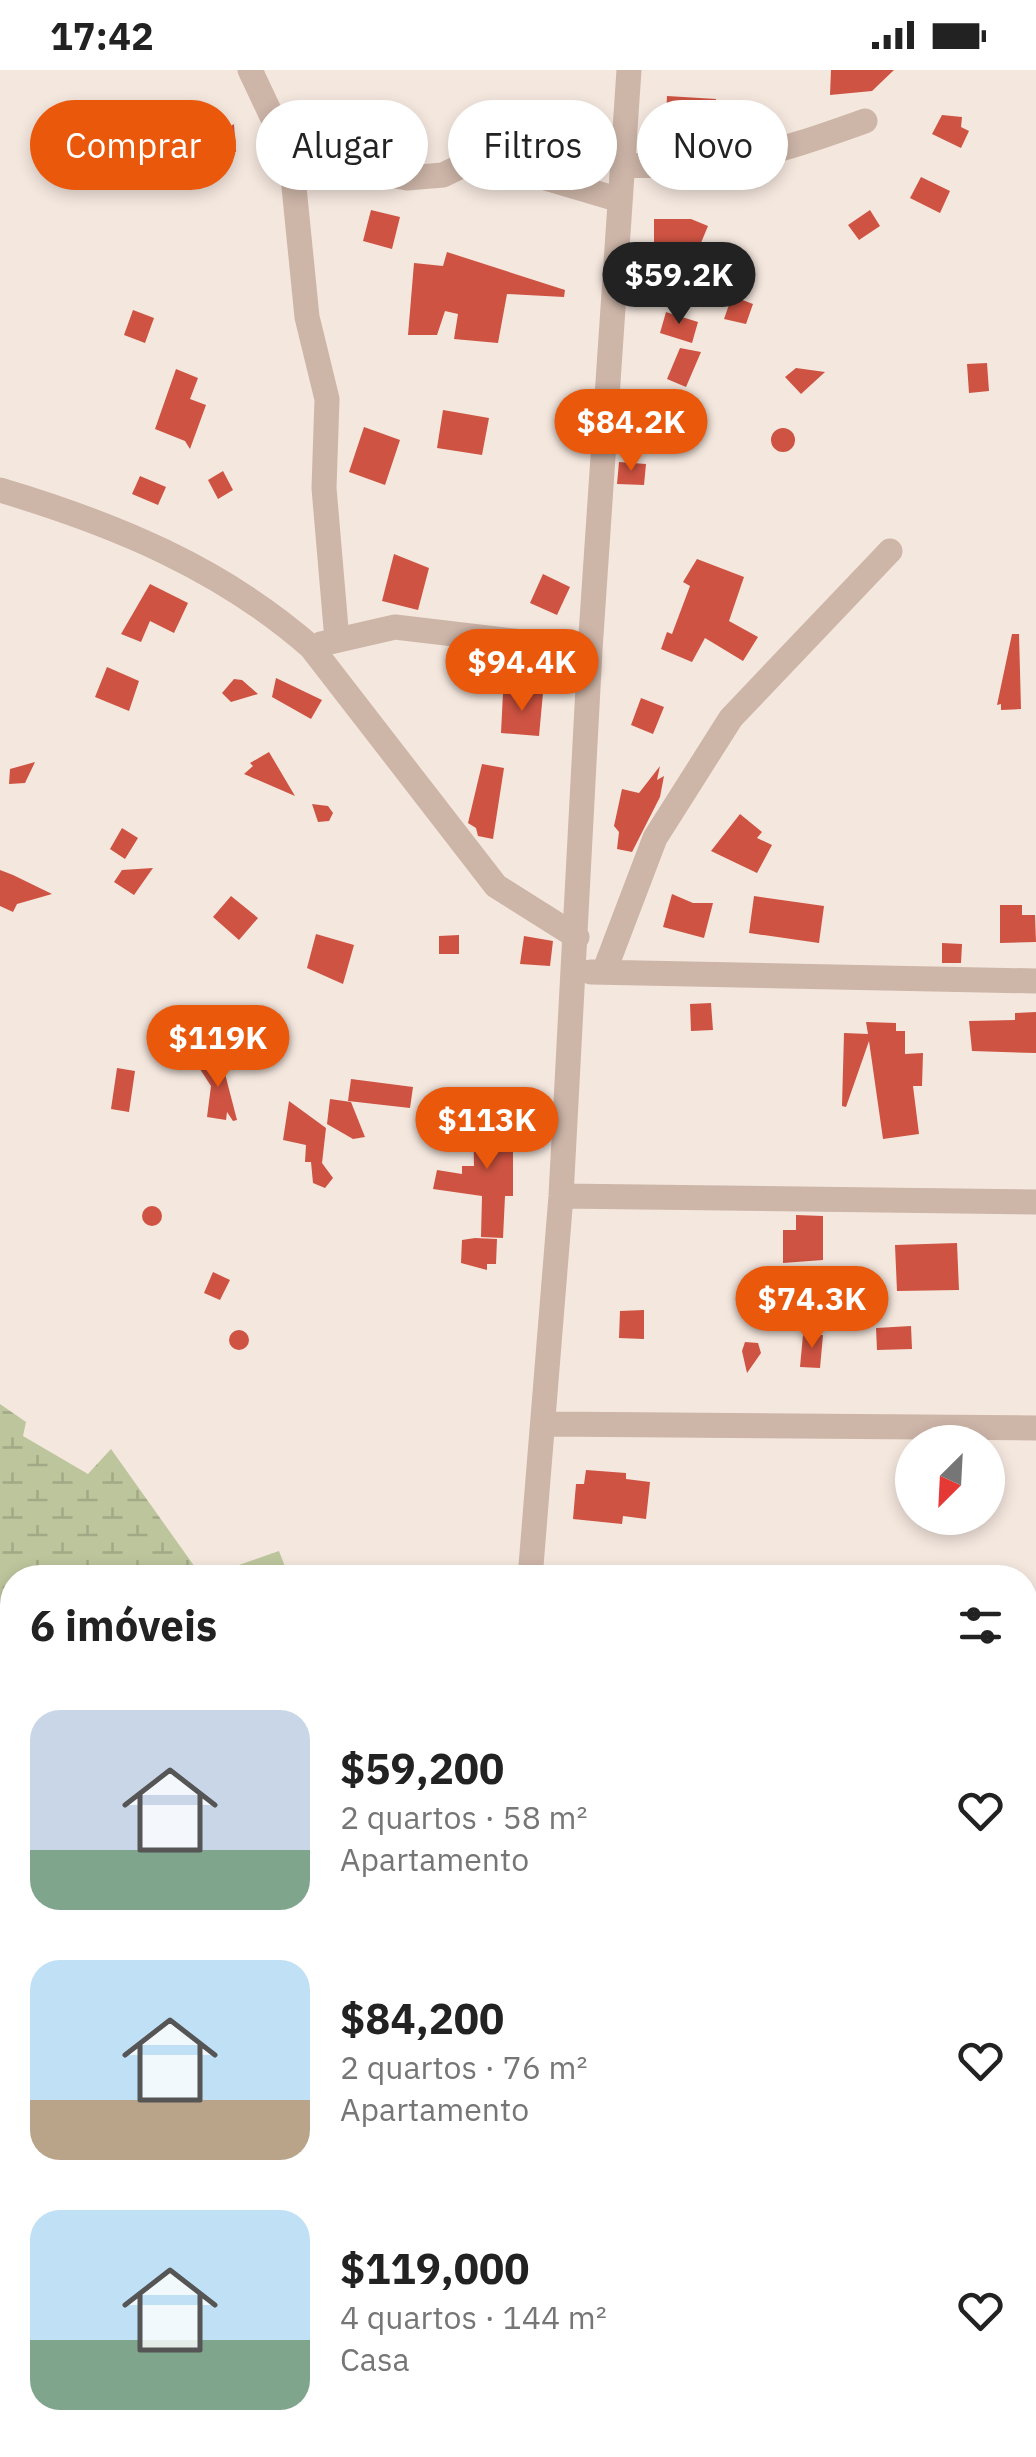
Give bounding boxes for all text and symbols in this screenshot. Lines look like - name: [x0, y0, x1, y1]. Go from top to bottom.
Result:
- text: 17:42: [50, 11, 154, 60]
- chip: Comprar: [30, 100, 236, 190]
- chip: Alugar: [256, 100, 428, 190]
- chip: Filtros: [448, 100, 617, 190]
- chip: Novo: [637, 100, 788, 190]
- pin: $59.2K: [598, 242, 760, 327]
- text: $59.2K: [624, 253, 734, 295]
- pin: $84.2K: [550, 389, 712, 474]
- text: $84.2K: [576, 400, 686, 442]
- pin: $94.4K: [441, 629, 603, 714]
- text: $94.4K: [467, 640, 577, 682]
- pin: $119K: [148, 1005, 288, 1090]
- text: $119K: [168, 1016, 268, 1058]
- pin: $113K: [417, 1087, 557, 1172]
- text: $113K: [437, 1098, 537, 1140]
- pin: $74.3K: [731, 1266, 893, 1351]
- text: $74.3K: [757, 1277, 867, 1319]
- north arrow: [895, 1425, 1005, 1535]
- map controls: [895, 1425, 1005, 1535]
- text: 6 imóveis: [30, 1598, 217, 1653]
- icon: filters: [953, 1598, 1008, 1653]
- text: $59,200: [340, 1741, 504, 1796]
- icon: home: [110, 1750, 230, 1870]
- icon: heart: [953, 1783, 1008, 1838]
- text: 2 quartos · 58 m²: [340, 1796, 588, 1838]
- text: Apartamento: [340, 1838, 529, 1880]
- text: $84,200: [340, 1991, 504, 2046]
- icon: home: [110, 2000, 230, 2120]
- icon: heart: [953, 2033, 1008, 2088]
- text: 2 quartos · 76 m²: [340, 2046, 588, 2088]
- text: Apartamento: [340, 2088, 529, 2130]
- text: $119,000: [340, 2241, 529, 2296]
- icon: home: [110, 2250, 230, 2370]
- icon: heart: [953, 2283, 1008, 2338]
- text: 4 quartos · 144 m²: [340, 2296, 607, 2338]
- text: Casa: [340, 2338, 410, 2380]

